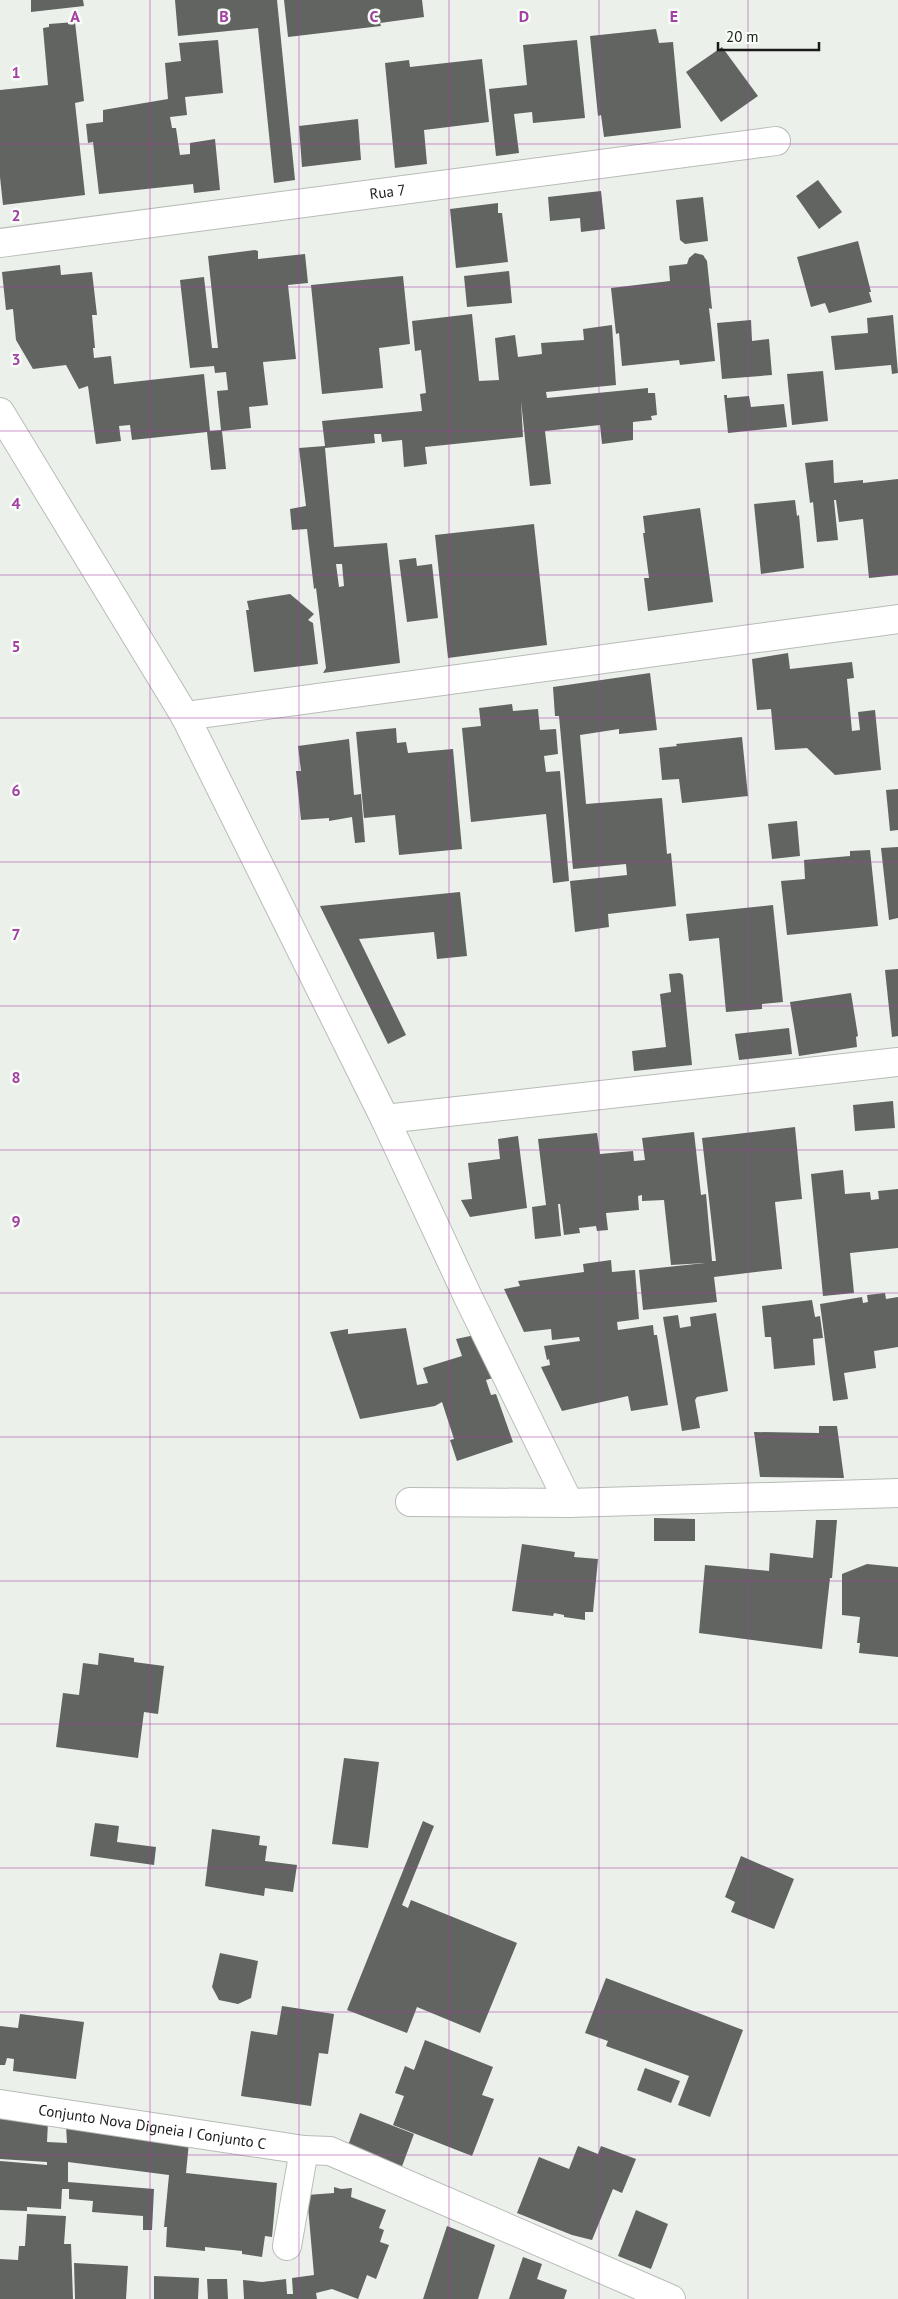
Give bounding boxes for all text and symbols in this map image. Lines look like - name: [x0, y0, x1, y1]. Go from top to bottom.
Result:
- text: A: [70, 6, 80, 26]
- text: B: [219, 6, 229, 26]
- text: C: [370, 6, 379, 26]
- text: D: [519, 6, 529, 26]
- text: E: [670, 6, 678, 26]
- scale bar: [718, 20, 819, 52]
- text: 20 m: [726, 27, 759, 46]
- text: 1: [11, 62, 21, 82]
- street label: Rua 7: [368, 180, 407, 203]
- text: 2: [11, 205, 21, 225]
- text: 3: [11, 349, 21, 369]
- text: 4: [11, 493, 21, 513]
- text: 5: [11, 636, 21, 656]
- text: 6: [11, 780, 21, 800]
- text: 7: [11, 924, 21, 944]
- text: 8: [11, 1067, 21, 1087]
- text: 9: [11, 1211, 21, 1231]
- street label: Conjunto Nova Digneia I Conjunto C: [37, 2100, 268, 2153]

